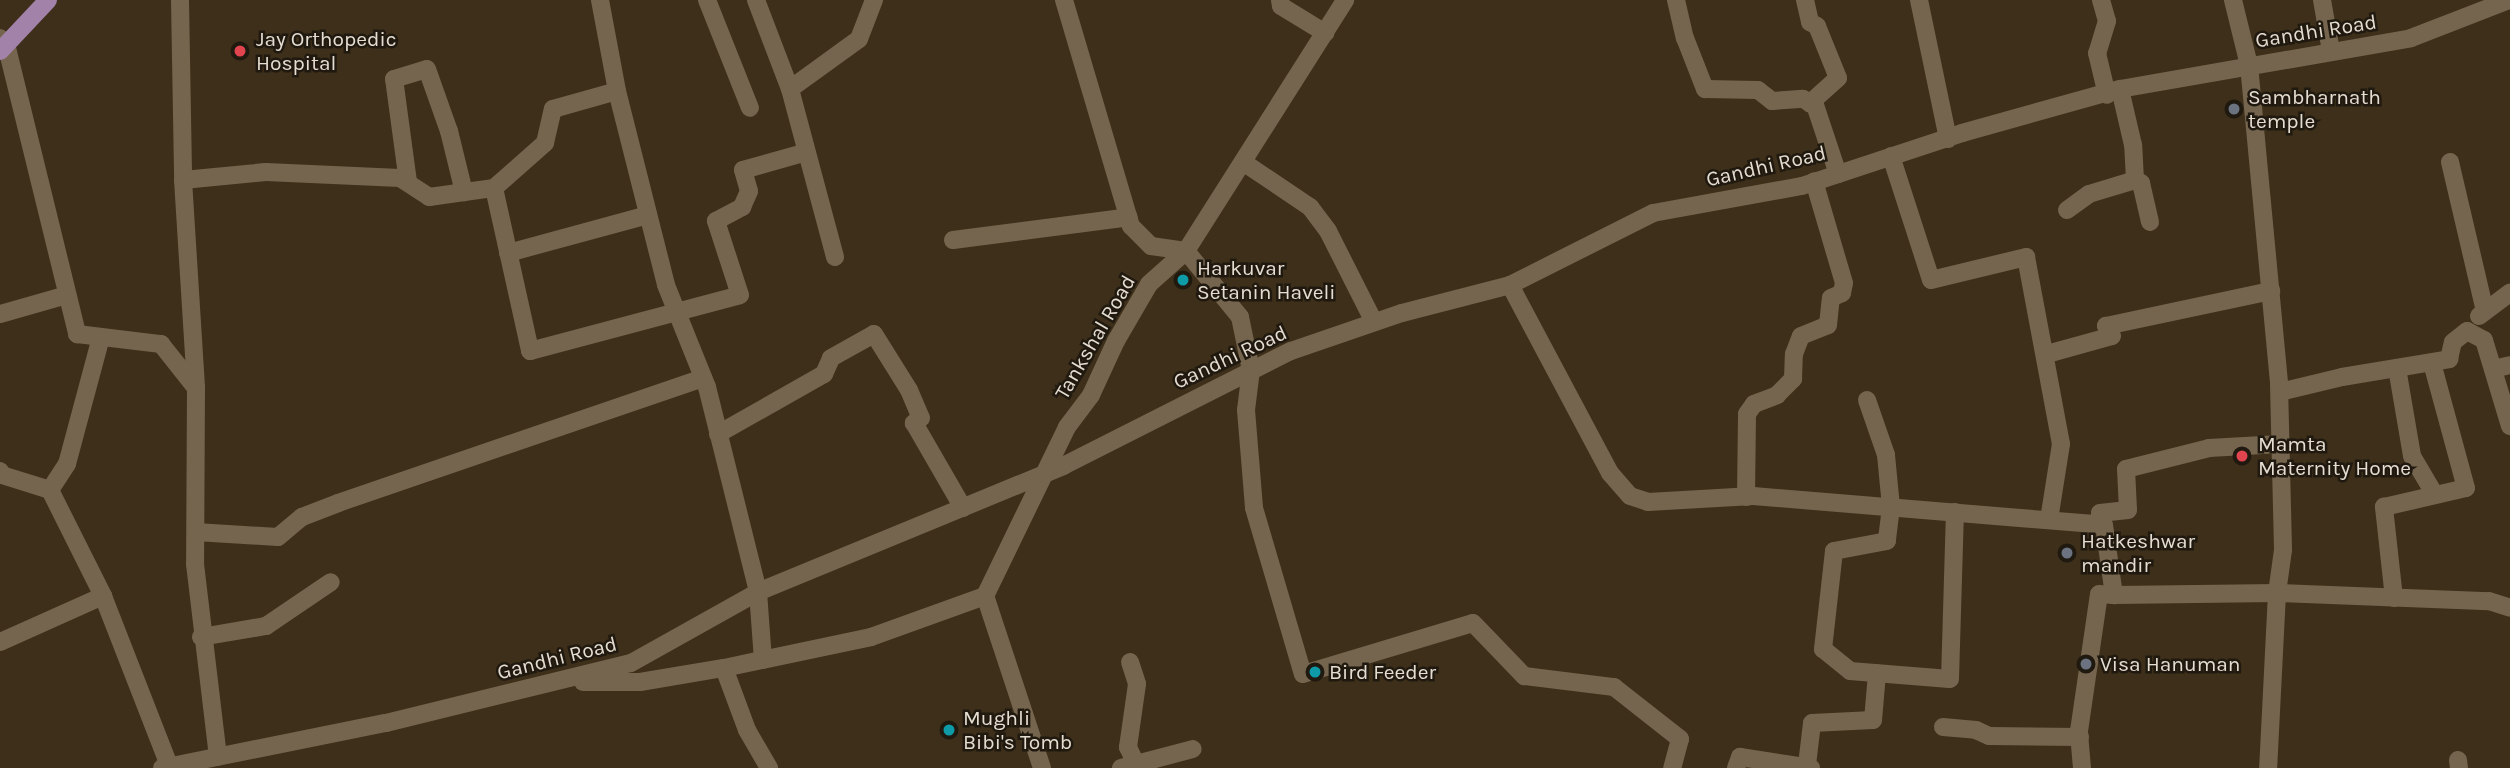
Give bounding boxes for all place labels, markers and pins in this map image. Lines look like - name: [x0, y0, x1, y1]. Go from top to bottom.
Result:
- place label: Jay Orthopedic Hospital: [256, 26, 397, 76]
- marker: Jay Orthopedic Hospital: [230, 41, 250, 61]
- place label: Sambharnath temple: [2248, 84, 2381, 134]
- marker: Sambharnath temple: [2226, 101, 2242, 117]
- place label: Harkuvar Setanin Haveli: [1197, 255, 1336, 305]
- marker: Harkuvar Setanin Haveli: [1175, 272, 1191, 288]
- place label: Mamta Maternity Home: [2258, 431, 2411, 481]
- marker: Mamta Maternity Home: [2232, 446, 2252, 466]
- place label: Hatkeshwar mandir: [2081, 528, 2195, 578]
- marker: Hatkeshwar mandir: [2059, 545, 2075, 561]
- place label: Visa Hanuman: [2100, 651, 2241, 677]
- marker: Visa Hanuman: [2078, 656, 2094, 672]
- place label: Bird Feeder: [1329, 659, 1436, 685]
- marker: Bird Feeder: [1307, 664, 1323, 680]
- place label: Mughli Bibi's Tomb: [963, 705, 1072, 755]
- marker: Mughli Bibi's Tomb: [941, 722, 957, 738]

